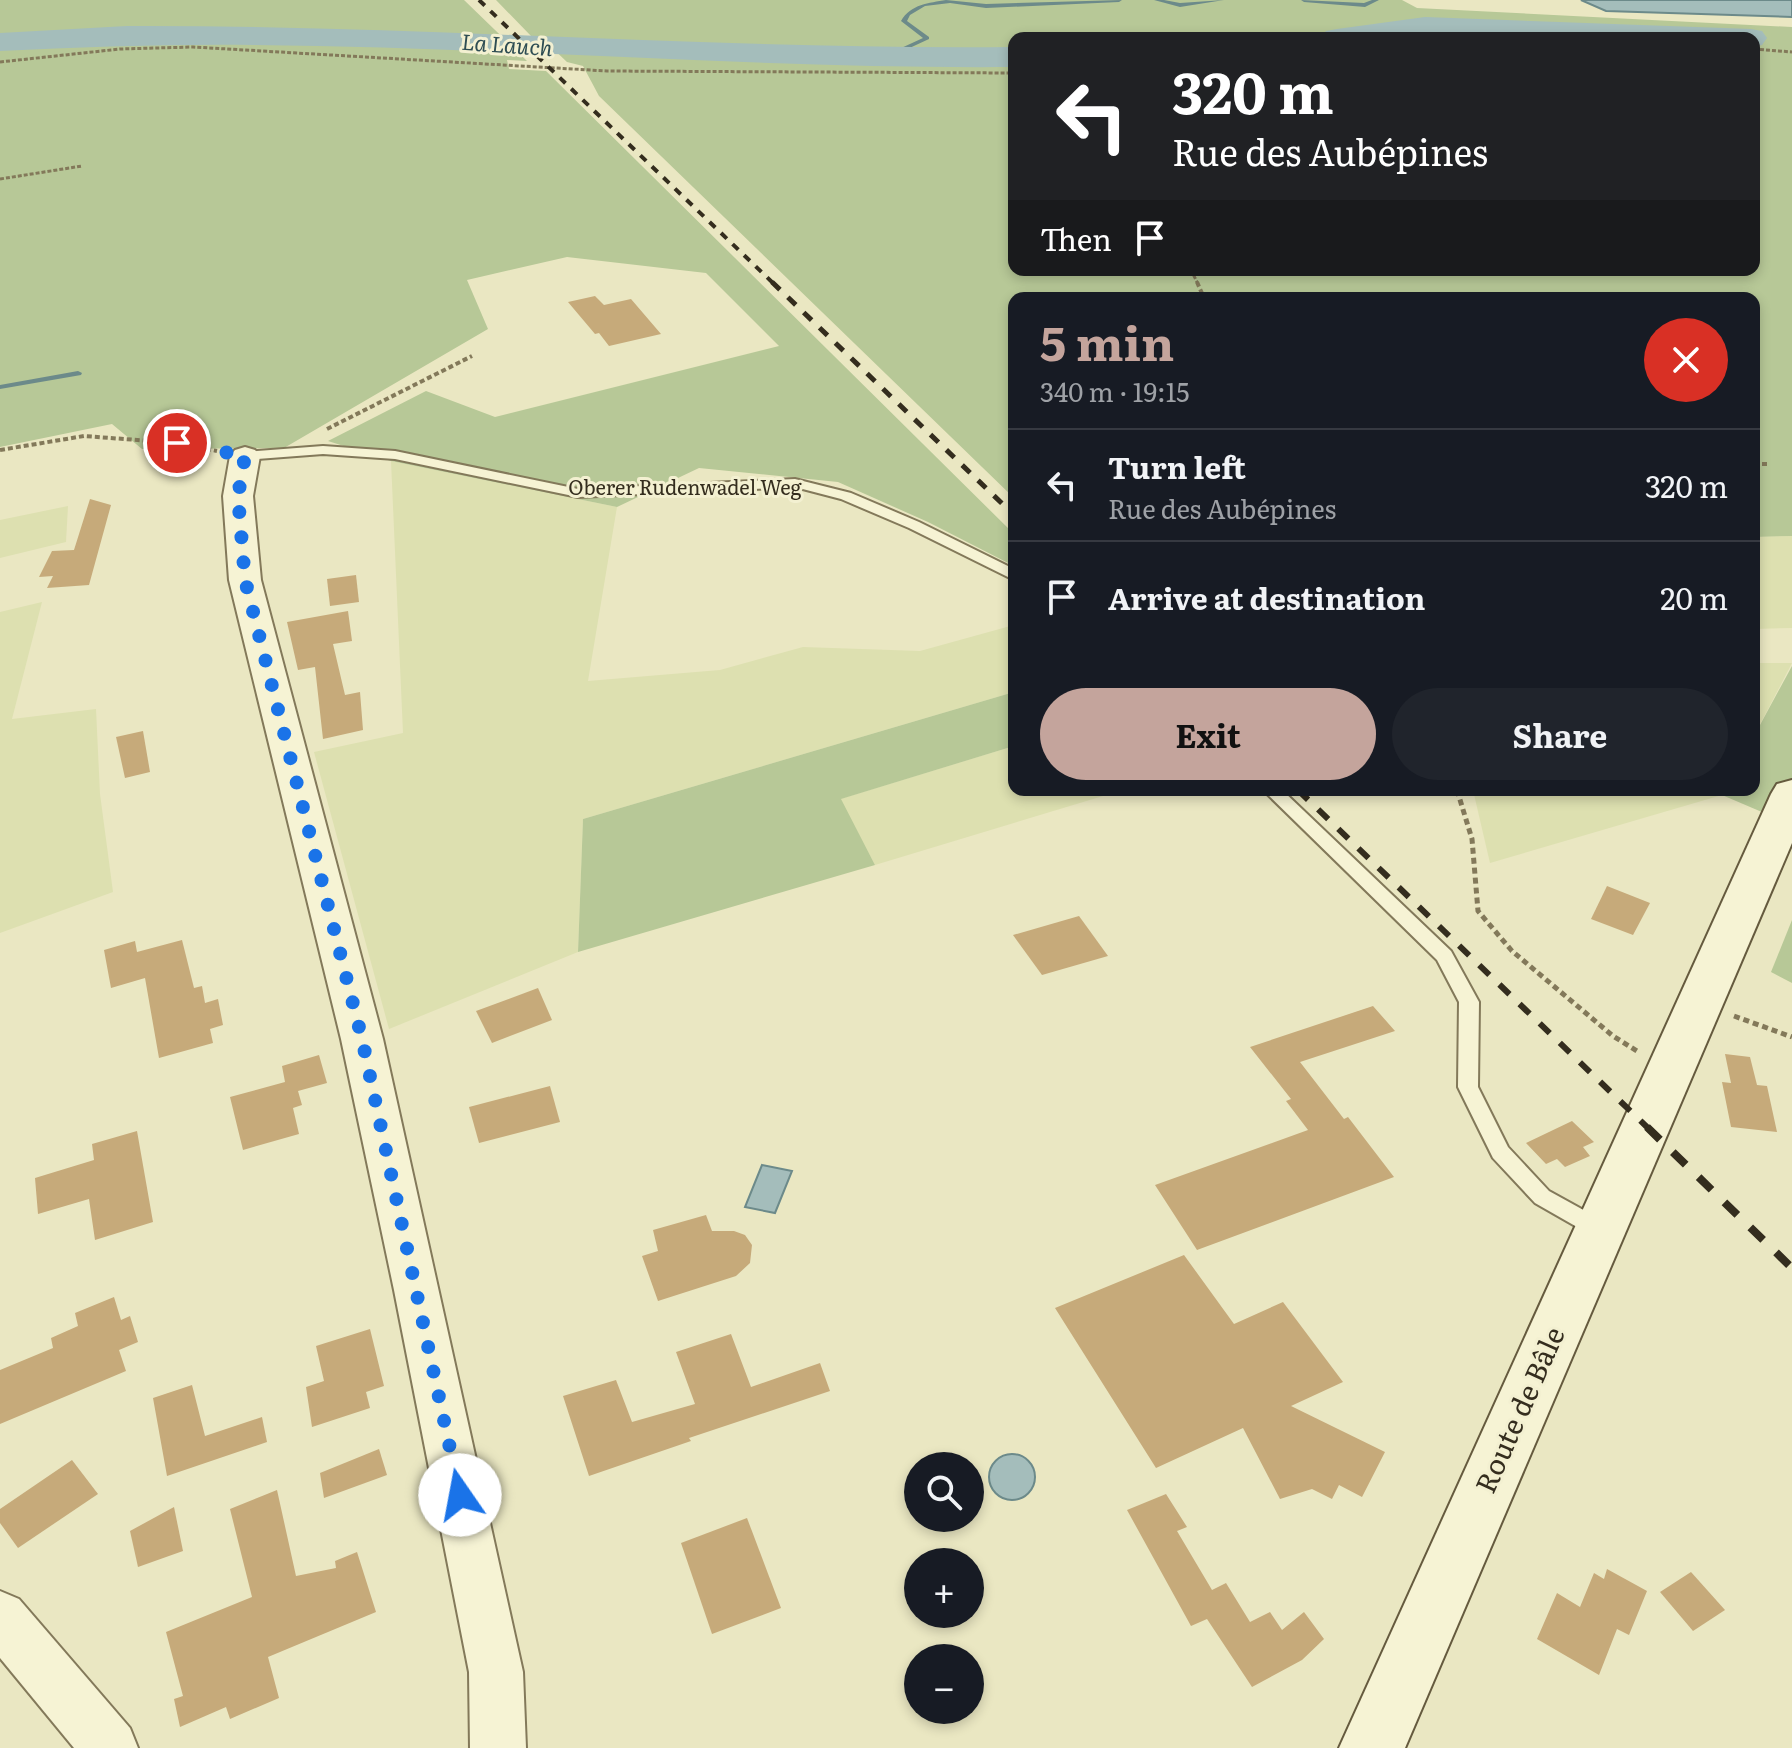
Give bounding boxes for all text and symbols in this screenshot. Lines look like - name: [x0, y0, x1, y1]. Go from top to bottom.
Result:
- water label: La Lauch: [461, 24, 554, 63]
- text: 320 m: [1172, 48, 1334, 131]
- icon: left: [1040, 64, 1144, 168]
- text: Rue des Aubépines: [1172, 124, 1488, 177]
- text: Then: [1040, 216, 1112, 260]
- icon: arrive: [1128, 216, 1172, 260]
- text: 5 min: [1040, 305, 1174, 376]
- button: close: [1644, 318, 1728, 402]
- text: 340 m · 19:15: [1040, 371, 1189, 410]
- pin: [143, 409, 211, 477]
- icon: arrive: [155, 421, 199, 465]
- text: Turn left: [1108, 444, 1246, 488]
- icon: left: [1040, 463, 1084, 507]
- text: 320 m: [1645, 463, 1728, 507]
- street label: Oberer Rudenwadel Weg: [568, 471, 803, 501]
- text: Rue des Aubépines: [1108, 488, 1336, 527]
- icon: arrive: [1040, 575, 1084, 619]
- text: Arrive at destination: [1108, 575, 1425, 619]
- text: 20 m: [1660, 575, 1728, 619]
- button: Exit: [1040, 688, 1376, 780]
- button: Share: [1392, 688, 1728, 780]
- street label: Route de Bâle: [1463, 1319, 1574, 1499]
- map controls: [904, 1452, 984, 1724]
- button: search: [904, 1452, 984, 1532]
- position arrow: [418, 1453, 502, 1537]
- button: +: [904, 1548, 984, 1628]
- button: −: [904, 1644, 984, 1724]

